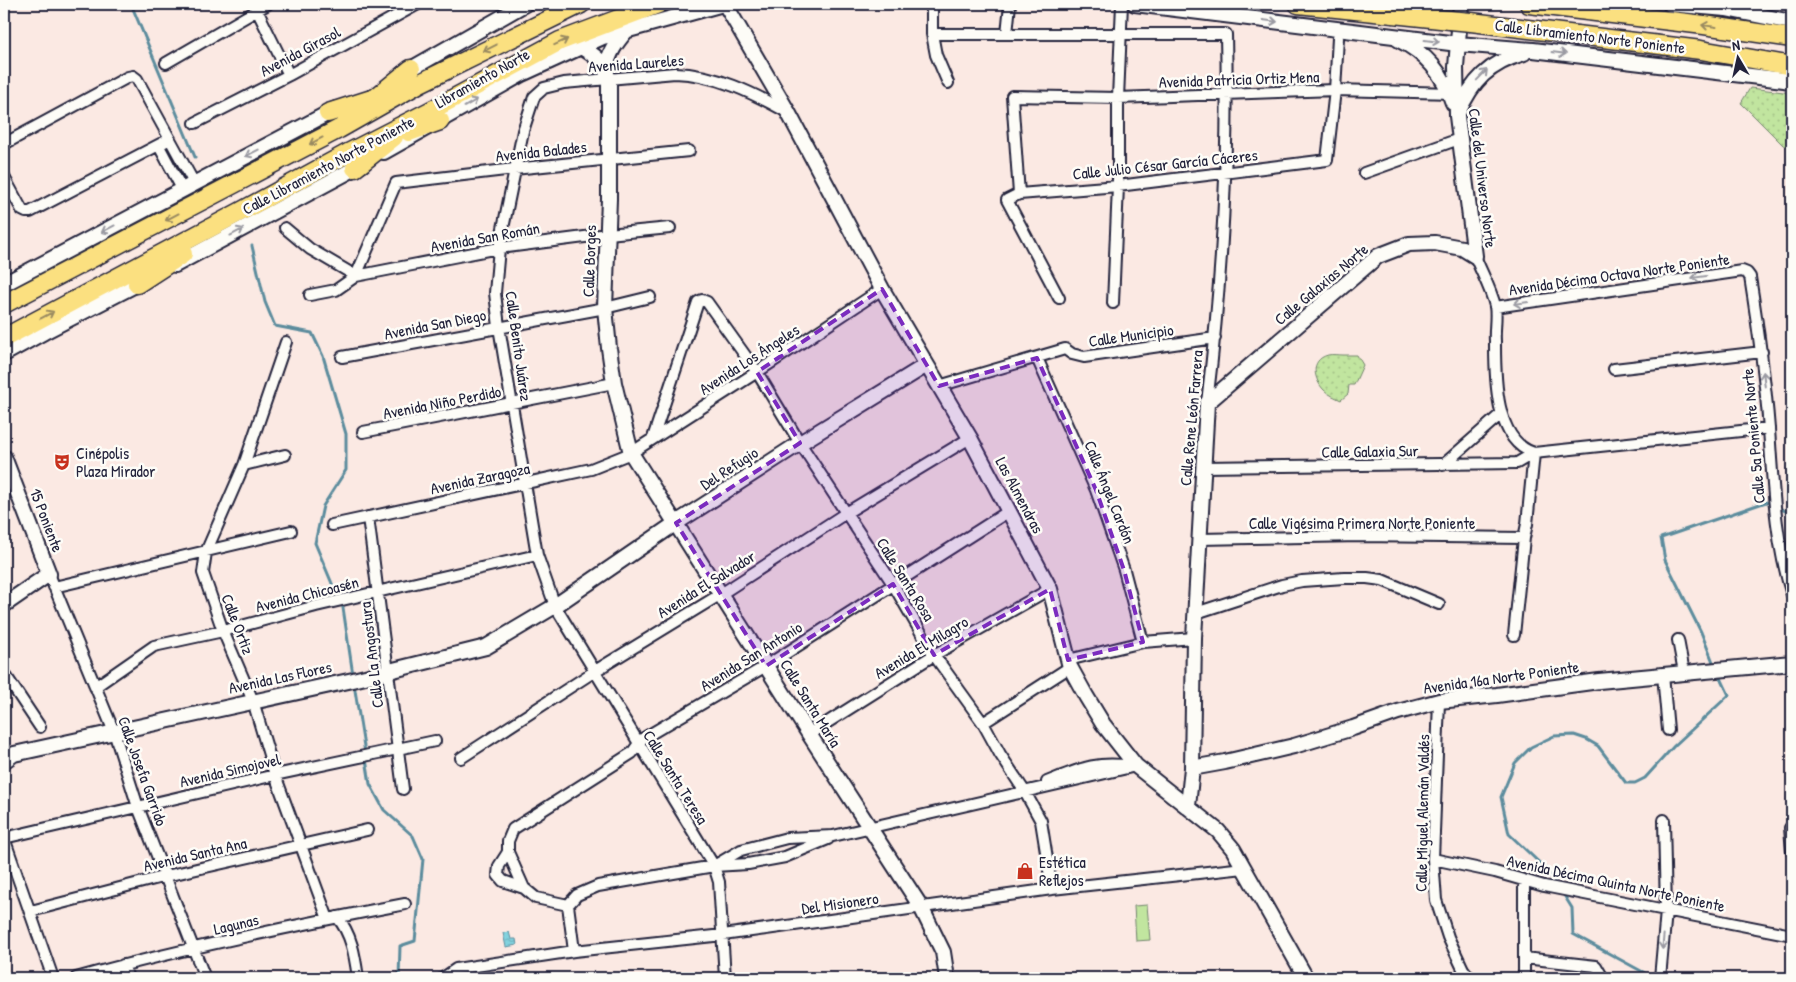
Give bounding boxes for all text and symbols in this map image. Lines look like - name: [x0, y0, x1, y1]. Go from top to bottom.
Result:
- street label: Calle Libramiento Norte Poniente: [1494, 13, 1687, 59]
- one-way arrow: [1262, 16, 1278, 26]
- street label: Avenida Girasol: [256, 20, 345, 81]
- one-way arrow: [1702, 20, 1718, 30]
- north arrow: [1714, 32, 1764, 82]
- text: N: [1731, 35, 1742, 55]
- one-way arrow: [553, 36, 568, 46]
- one-way arrow: [1423, 36, 1439, 46]
- street label: Libramiento Norte: [431, 43, 534, 113]
- one-way arrow: [482, 43, 497, 53]
- one-way arrow: [1550, 48, 1566, 58]
- street label: Avenida Laureles: [588, 49, 684, 77]
- street label: Avenida Patricia Ortiz Mena: [1158, 65, 1320, 93]
- one-way arrow: [1476, 69, 1488, 82]
- one-way arrow: [464, 98, 479, 108]
- street label: Calle del Universo Norte: [1464, 107, 1503, 250]
- street label: Calle Libramiento Norte Poniente: [238, 110, 418, 220]
- street label: Avenida Balades: [494, 135, 588, 167]
- one-way arrow: [308, 136, 323, 146]
- street label: Calle Julio César García Cáceres: [1071, 143, 1259, 185]
- one-way arrow: [244, 148, 259, 158]
- one-way arrow: [165, 212, 179, 222]
- street label: Avenida San Román: [429, 217, 541, 257]
- street label: Calle Borges: [577, 224, 601, 298]
- one-way arrow: [101, 225, 116, 234]
- one-way arrow: [229, 227, 244, 236]
- street label: Calle Galaxias Norte: [1269, 238, 1373, 330]
- street label: Avenida Décima Octava Norte Poniente: [1507, 248, 1731, 300]
- one-way arrow: [1692, 273, 1708, 283]
- street label: Calle Benito Juárez: [500, 290, 538, 403]
- one-way arrow: [1513, 298, 1529, 308]
- street label: Avenida San Diego: [382, 303, 488, 345]
- one-way arrow: [39, 310, 54, 319]
- street label: Avenida Los Ángeles: [695, 318, 803, 400]
- street label: Calle Municipio: [1087, 318, 1175, 352]
- street label: Calle Rene León Farrera: [1174, 349, 1208, 487]
- street label: Calle 5a Poniente Norte: [1736, 367, 1770, 505]
- one-way arrow: [1759, 371, 1769, 387]
- street label: Avenida Niño Perdido: [381, 380, 503, 424]
- street label: Calle Ángel Cardón: [1079, 437, 1141, 547]
- street label: Calle Galaxia Sur: [1321, 439, 1419, 463]
- street label: Del Refugio: [696, 441, 763, 495]
- place label: Cinépolis Plaza Mirador: [76, 442, 155, 482]
- theatre icon: Cinépolis Plaza Mirador: [52, 452, 72, 472]
- street label: Las Almendras: [991, 453, 1049, 537]
- street label: Avenida Zaragoza: [428, 457, 532, 499]
- street label: 15 Poniente: [25, 485, 69, 556]
- street label: Calle Vigésima Primera Norte Poniente: [1249, 512, 1476, 534]
- street label: Calle Santa Rosa: [872, 533, 940, 625]
- street label: Avenida El Salvador: [653, 545, 759, 623]
- street label: Avenida Chicoasén: [253, 571, 361, 617]
- street label: Calle Ortiz: [216, 591, 260, 657]
- street label: Calle La Angostura: [354, 601, 388, 709]
- street label: Avenida El Milagro: [870, 610, 973, 684]
- street label: Avenida San Antonio: [696, 616, 807, 696]
- street label: Avenida Las Flores: [226, 655, 334, 699]
- street label: Calle Santa María: [775, 655, 847, 751]
- street label: Avenida 16a Norte Poniente: [1422, 655, 1581, 699]
- street label: Calle Josefa Garrido: [113, 713, 173, 829]
- street label: Calle Santa Teresa: [638, 726, 714, 828]
- street label: Calle Miguel Alemán Valdés: [1410, 734, 1434, 892]
- street label: Avenida Simojovel: [177, 748, 283, 792]
- street label: Avenida Santa Ana: [141, 831, 249, 877]
- street label: Avenida Décima Quinta Norte Poniente: [1505, 849, 1728, 917]
- place label: Estética Reflejos: [1039, 851, 1086, 891]
- shop icon: Estética Reflejos: [1015, 861, 1035, 881]
- street label: Del Misionero: [800, 887, 880, 919]
- street label: Lagunas: [211, 908, 261, 940]
- one-way arrow: [1658, 934, 1668, 950]

